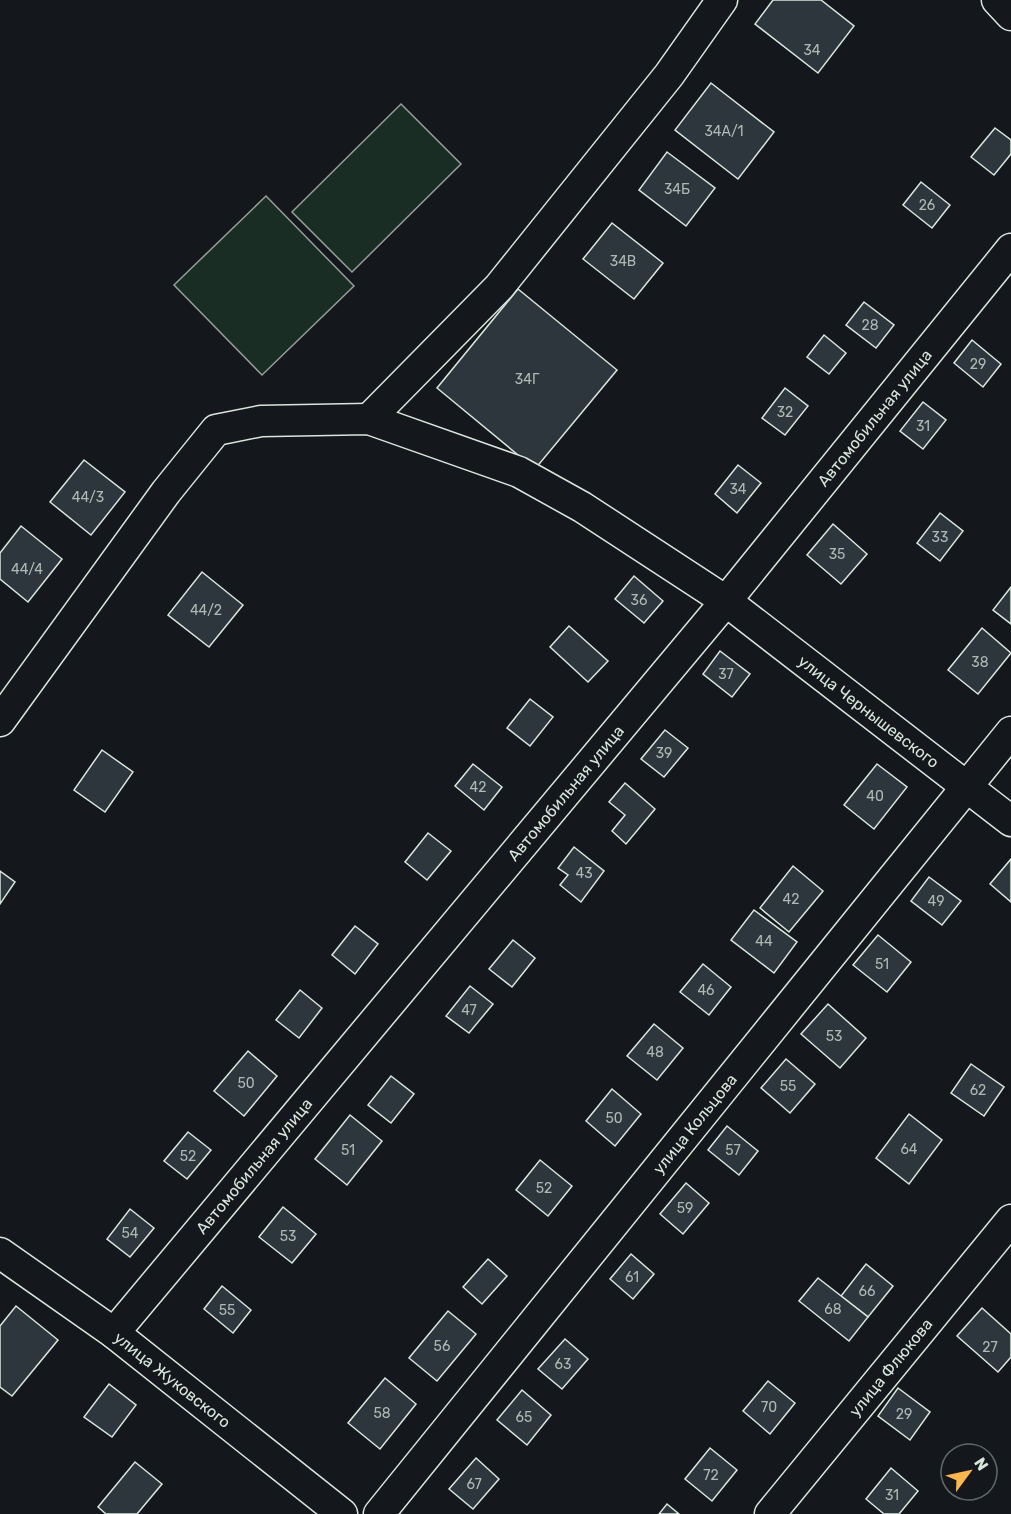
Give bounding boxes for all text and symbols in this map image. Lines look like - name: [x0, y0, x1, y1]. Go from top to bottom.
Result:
- house number: 34: [803, 42, 821, 59]
- house number: 34А/1: [704, 123, 744, 140]
- house number: 34Б: [664, 181, 690, 198]
- house number: 26: [919, 197, 935, 214]
- house number: 34В: [610, 253, 636, 270]
- house number: 28: [861, 317, 879, 334]
- street label: Автомобильная улица: [813, 345, 936, 490]
- house number: 29: [970, 356, 986, 373]
- house number: 34Г: [515, 371, 540, 388]
- house number: 32: [777, 404, 793, 421]
- house number: 31: [916, 418, 930, 435]
- house number: 34: [729, 481, 747, 498]
- house number: 44/3: [72, 489, 104, 506]
- house number: 33: [932, 529, 948, 546]
- house number: 35: [829, 546, 845, 563]
- house number: 44/4: [11, 561, 43, 578]
- house number: 36: [631, 592, 647, 609]
- house number: 44/2: [190, 602, 222, 619]
- street label: улица Чернышевского: [795, 651, 943, 772]
- house number: 38: [971, 654, 989, 671]
- house number: 37: [718, 666, 734, 683]
- street label: Автомобильная улица: [503, 721, 628, 865]
- house number: 39: [656, 745, 672, 762]
- house number: 42: [470, 779, 486, 796]
- house number: 40: [866, 788, 884, 805]
- house number: 43: [575, 865, 593, 882]
- house number: 42: [783, 891, 799, 908]
- house number: 49: [928, 893, 944, 910]
- house number: 44: [755, 933, 773, 950]
- house number: 51: [875, 956, 889, 973]
- house number: 46: [697, 982, 715, 999]
- house number: 47: [461, 1002, 477, 1019]
- house number: 53: [826, 1028, 842, 1045]
- house number: 48: [646, 1044, 664, 1061]
- street label: улица Кольцова: [648, 1070, 741, 1177]
- house number: 50: [237, 1075, 255, 1092]
- house number: 55: [780, 1078, 796, 1095]
- house number: 62: [970, 1082, 986, 1099]
- street label: Автомобильная улица: [192, 1094, 316, 1237]
- house number: 50: [605, 1110, 623, 1127]
- house number: 64: [900, 1141, 918, 1158]
- house number: 51: [341, 1142, 355, 1159]
- house number: 57: [725, 1142, 741, 1159]
- house number: 52: [180, 1148, 196, 1165]
- house number: 52: [536, 1180, 552, 1197]
- house number: 59: [677, 1200, 693, 1217]
- house number: 54: [121, 1225, 139, 1242]
- house number: 53: [280, 1228, 296, 1245]
- house number: 61: [625, 1269, 639, 1286]
- house number: 66: [859, 1283, 875, 1300]
- house number: 68: [824, 1301, 842, 1318]
- house number: 55: [219, 1302, 235, 1319]
- street label: улица Флюкова: [845, 1314, 936, 1420]
- street label: улица Жуковского: [111, 1328, 234, 1431]
- house number: 56: [434, 1338, 450, 1355]
- house number: 27: [982, 1339, 998, 1356]
- house number: 63: [555, 1356, 571, 1373]
- house number: 70: [761, 1399, 777, 1416]
- house number: 58: [373, 1405, 391, 1422]
- house number: 29: [896, 1406, 912, 1423]
- house number: 65: [516, 1409, 532, 1426]
- north arrow: [939, 1442, 999, 1502]
- text: N: [970, 1454, 992, 1474]
- house number: 72: [703, 1467, 719, 1484]
- house number: 67: [466, 1476, 482, 1493]
- house number: 31: [885, 1487, 899, 1504]

